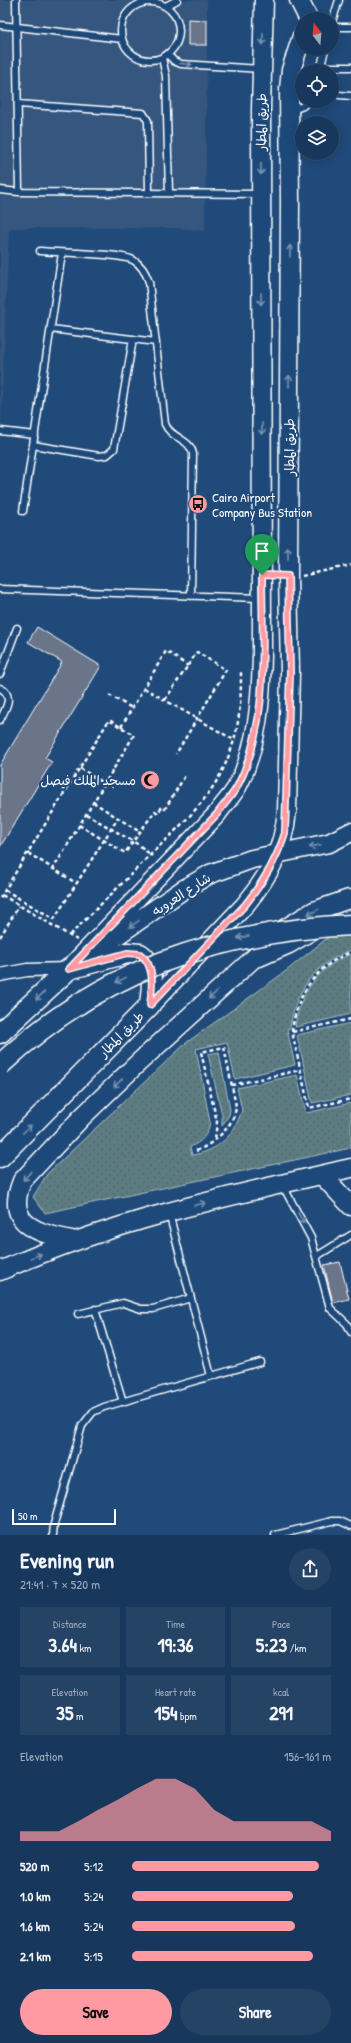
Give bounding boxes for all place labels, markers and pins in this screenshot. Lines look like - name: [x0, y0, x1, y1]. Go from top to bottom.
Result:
- place label: Cairo Airport Company Bus Station: [212, 488, 312, 521]
- bus stop icon: Cairo Airport Company Bus Station: [187, 493, 209, 515]
- pin: [245, 534, 279, 575]
- mosque icon: مسجد الملك فيصل: [139, 769, 161, 791]
- place label: مسجد الملك فيصل: [40, 771, 136, 789]

